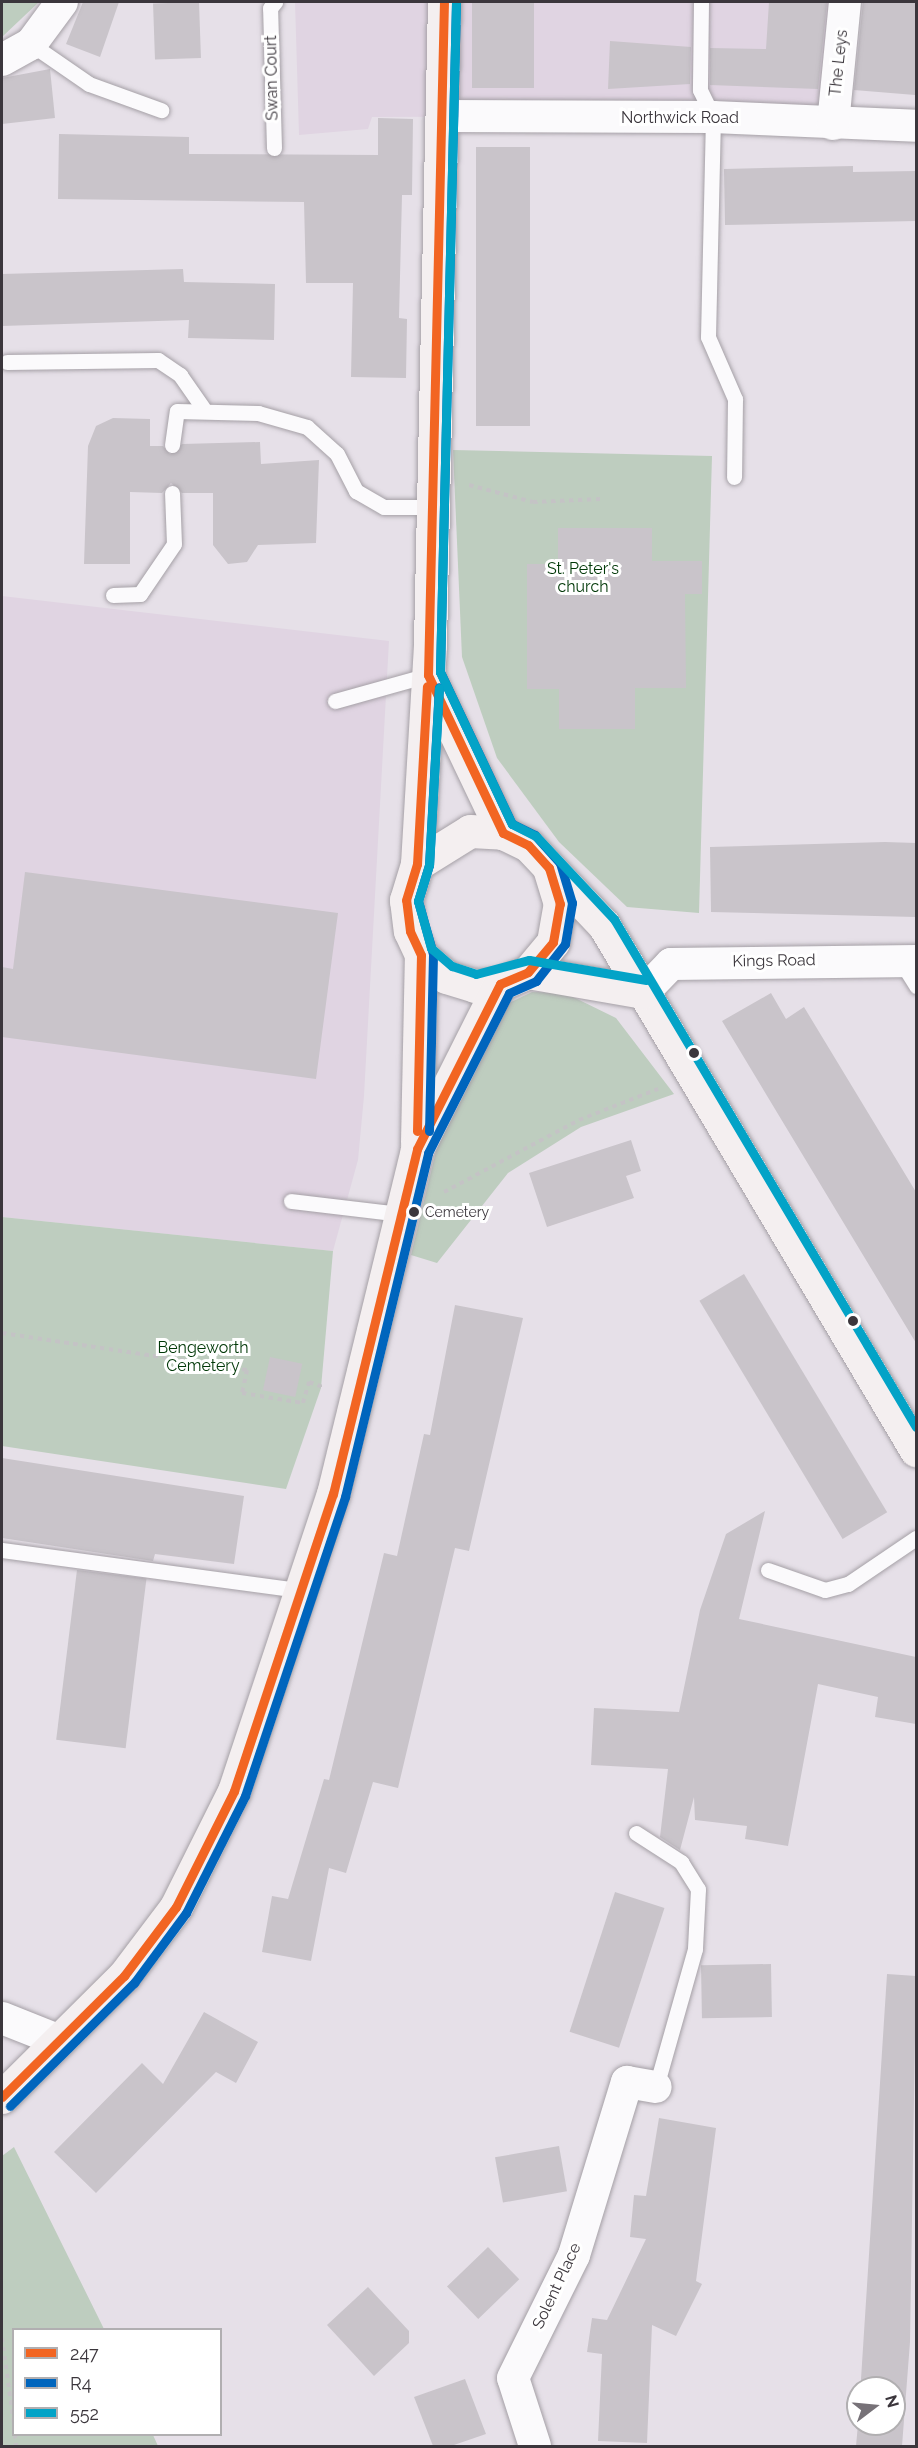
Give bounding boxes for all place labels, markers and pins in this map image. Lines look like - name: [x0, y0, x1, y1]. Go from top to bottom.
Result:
- unlabelled marker: [688, 1047, 700, 1059]
- place label: Cemetery: [425, 1204, 489, 1220]
- marker: Cemetery: [408, 1206, 420, 1218]
- unlabelled marker: [847, 1315, 859, 1327]

